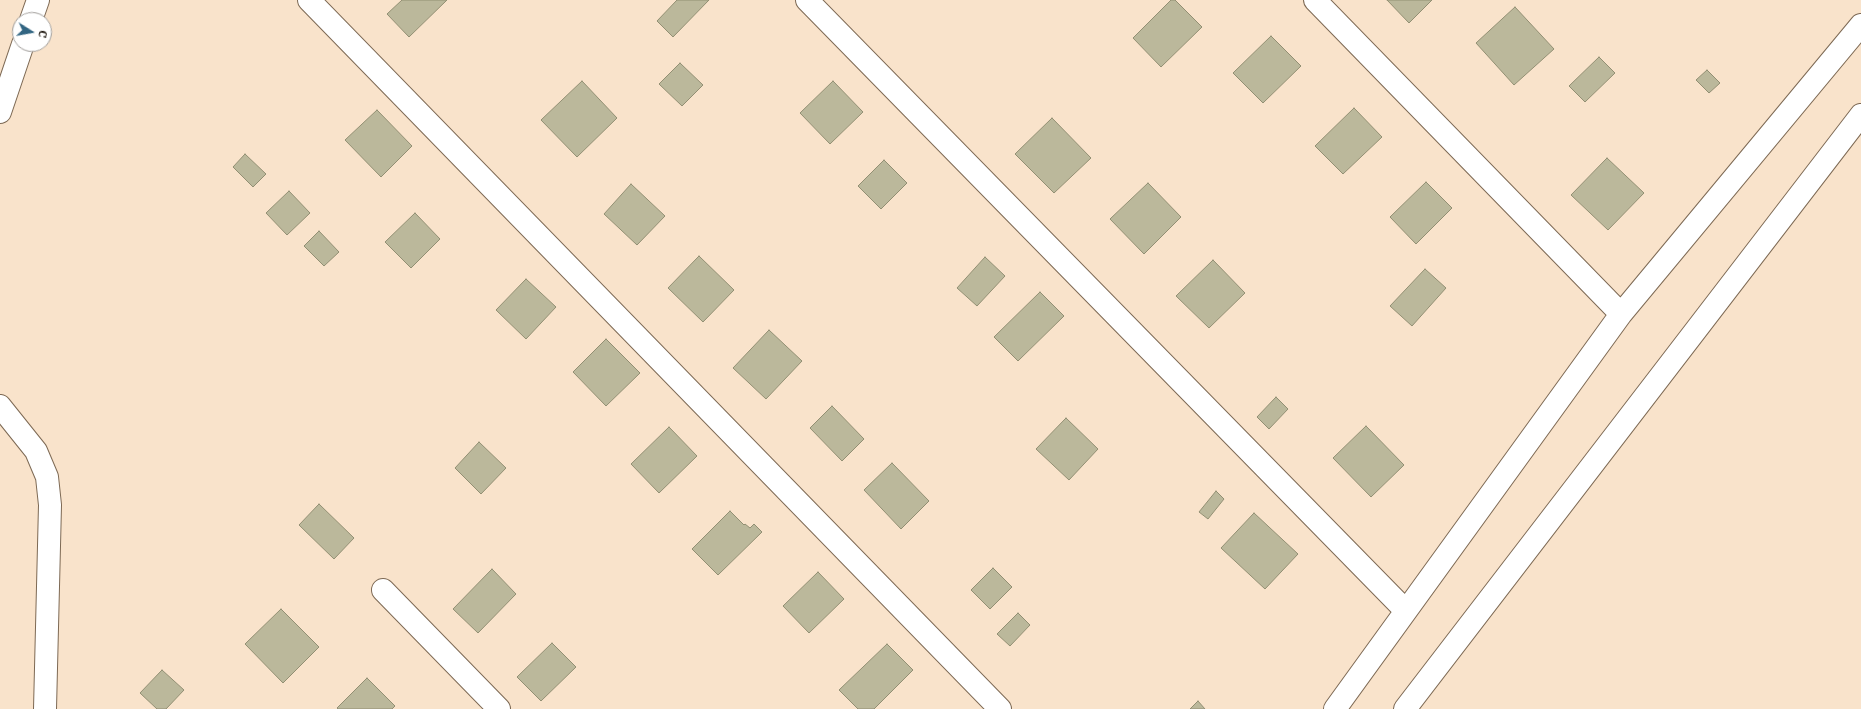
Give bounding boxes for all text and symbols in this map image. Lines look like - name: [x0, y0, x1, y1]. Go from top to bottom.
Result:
- north arrow: [12, 12, 52, 52]
- text: С: [35, 29, 50, 39]

